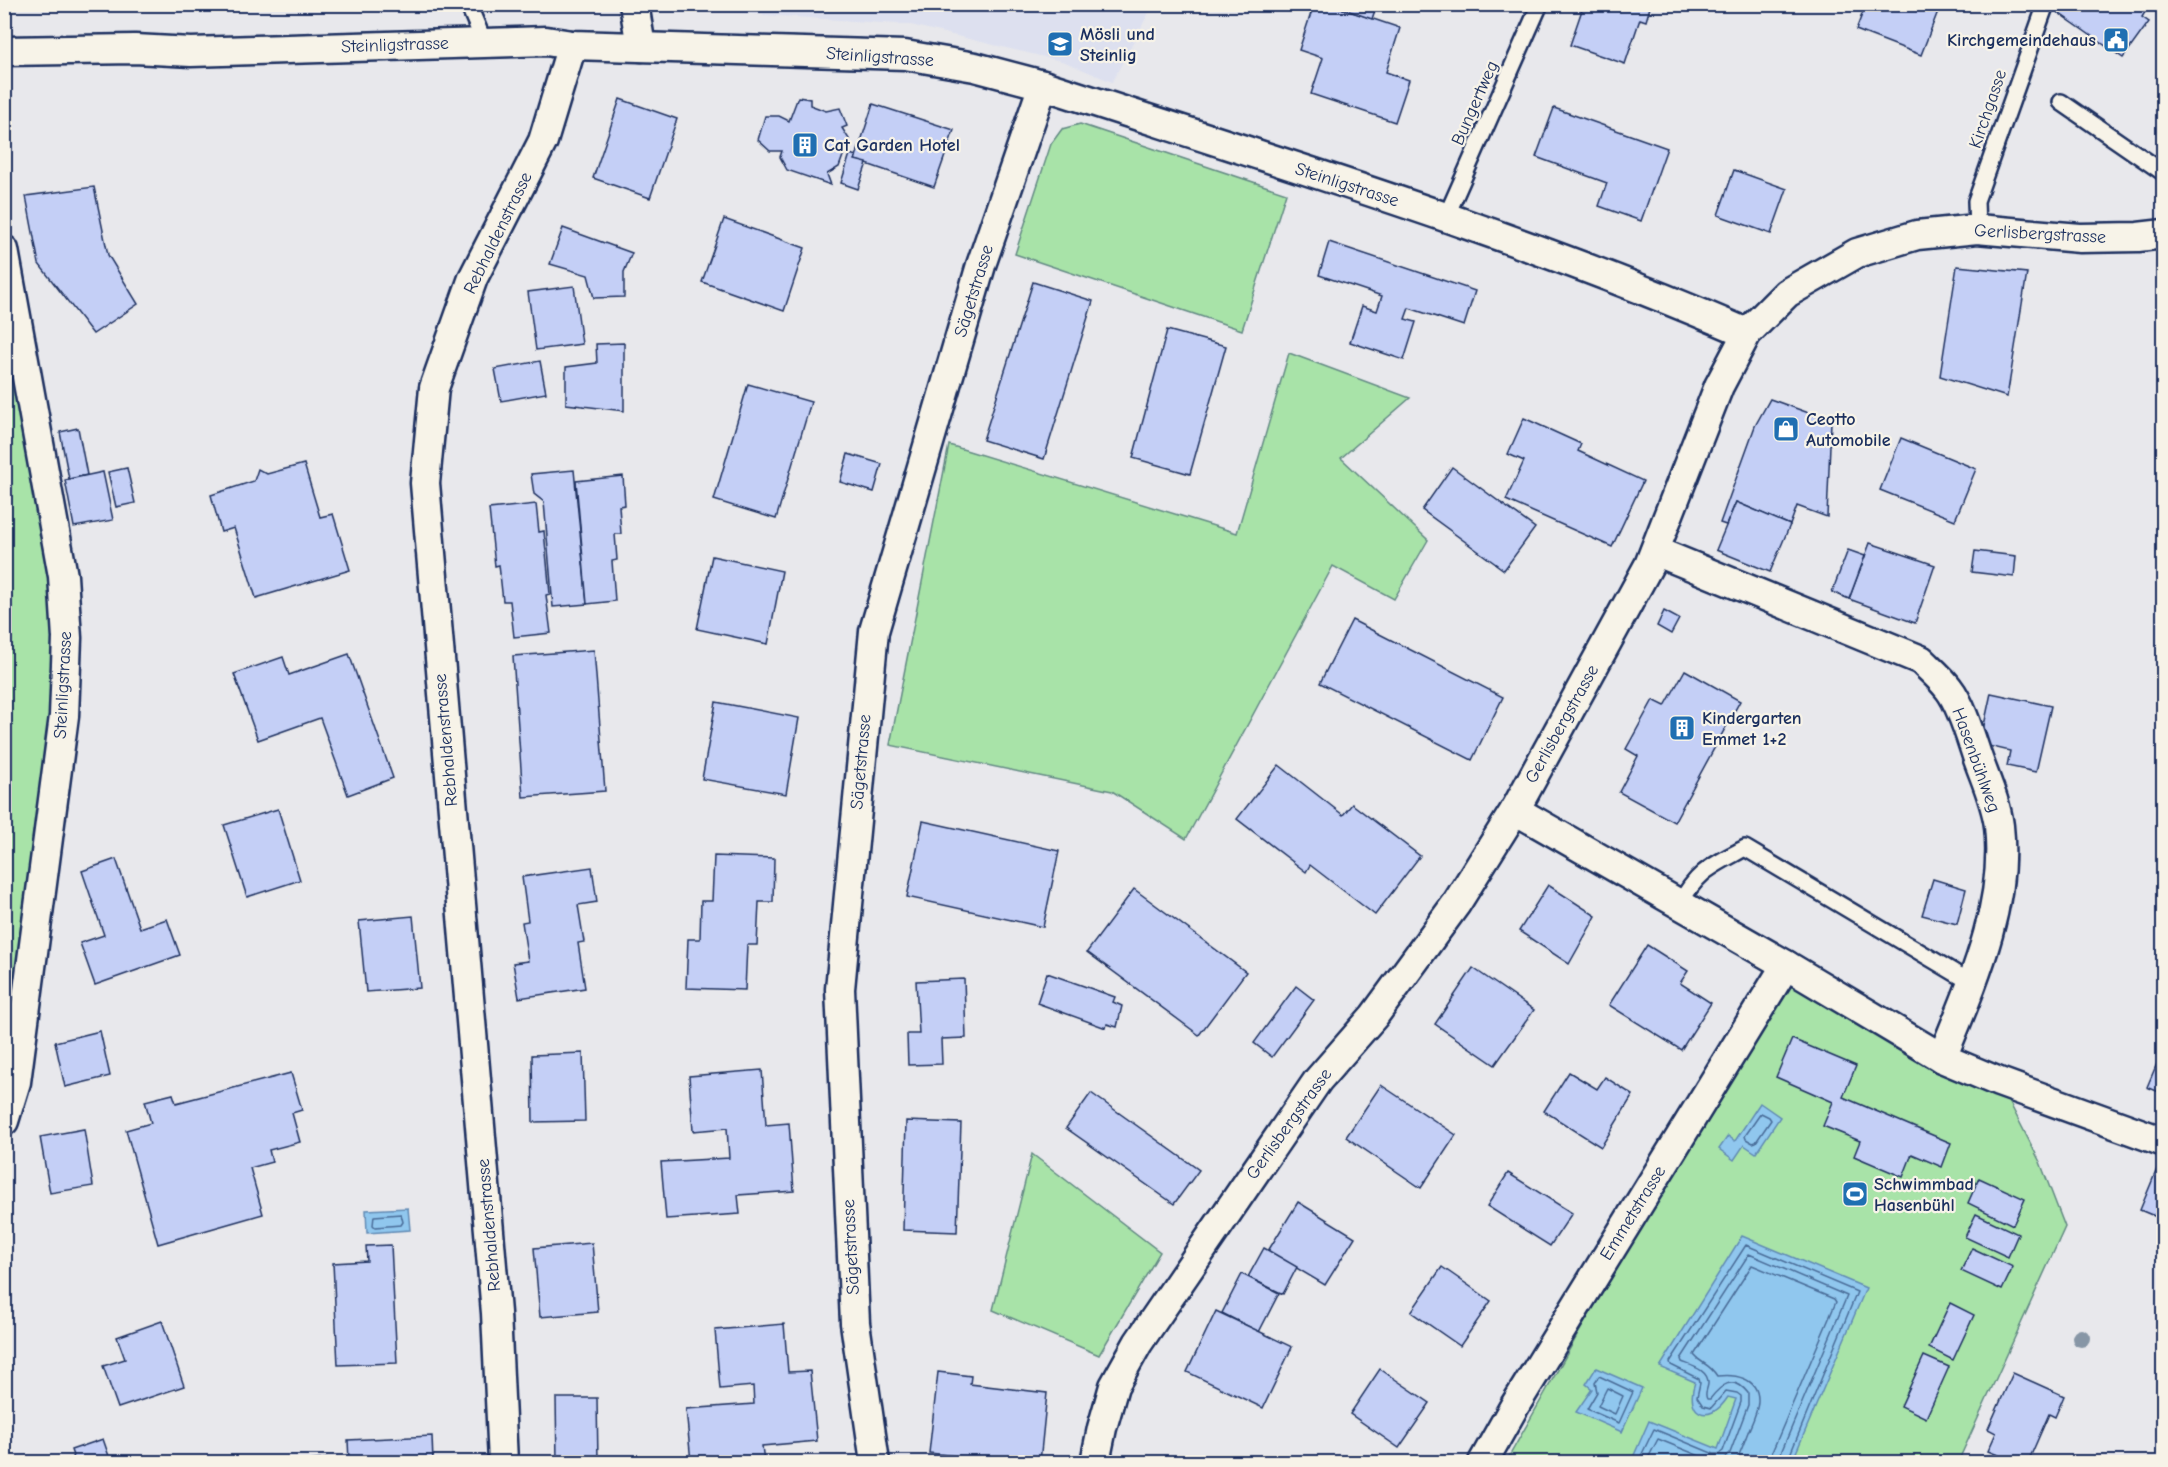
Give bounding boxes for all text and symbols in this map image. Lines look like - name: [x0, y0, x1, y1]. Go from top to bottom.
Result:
- place label: Mösli und Steinlig: [1080, 24, 1155, 66]
- public building icon: Kirchgemeindehaus: [2101, 25, 2131, 55]
- school or university icon: Mösli und Steinlig: [1045, 29, 1075, 59]
- place label: Kirchgemeindehaus: [1947, 30, 2096, 51]
- street label: Steinligstrasse: [341, 33, 449, 57]
- street label: Steinligstrasse: [825, 43, 935, 71]
- street label: Bungertweg: [1447, 58, 1503, 148]
- street label: Kirchgasse: [1965, 67, 2011, 151]
- building icon: Cat Garden Hotel: [790, 130, 820, 160]
- place label: Cat Garden Hotel: [824, 135, 960, 156]
- street label: Steinligstrasse: [1292, 158, 1402, 212]
- street label: Rebhaldenstrasse: [459, 169, 537, 297]
- street label: Gerlisbergstrasse: [1974, 220, 2106, 248]
- street label: Sägetstrasse: [950, 242, 998, 340]
- place label: Ceotto Automobile: [1806, 409, 1891, 451]
- shop icon: Ceotto Automobile: [1771, 414, 1801, 444]
- street label: Steinligstrasse: [50, 631, 76, 739]
- street label: Gerlisbergstrasse: [1521, 661, 1603, 787]
- street label: Rebhaldenstrasse: [430, 673, 462, 807]
- street label: Hasenbühlweg: [1947, 705, 2005, 815]
- place label: Kindergarten Emmet 1+2: [1702, 708, 1802, 750]
- street label: Sägetstrasse: [846, 713, 876, 811]
- building icon: Kindergarten Emmet 1+2: [1667, 713, 1697, 743]
- street label: Gerlisbergstrasse: [1242, 1064, 1336, 1184]
- street label: Rebhaldenstrasse: [473, 1158, 505, 1292]
- street label: Emmetstrasse: [1596, 1162, 1670, 1264]
- place label: Schwimmbad Hasenbühl: [1874, 1174, 1974, 1216]
- sports icon: Schwimmbad Hasenbühl: [1840, 1179, 1870, 1209]
- street label: Sägetstrasse: [838, 1199, 864, 1295]

